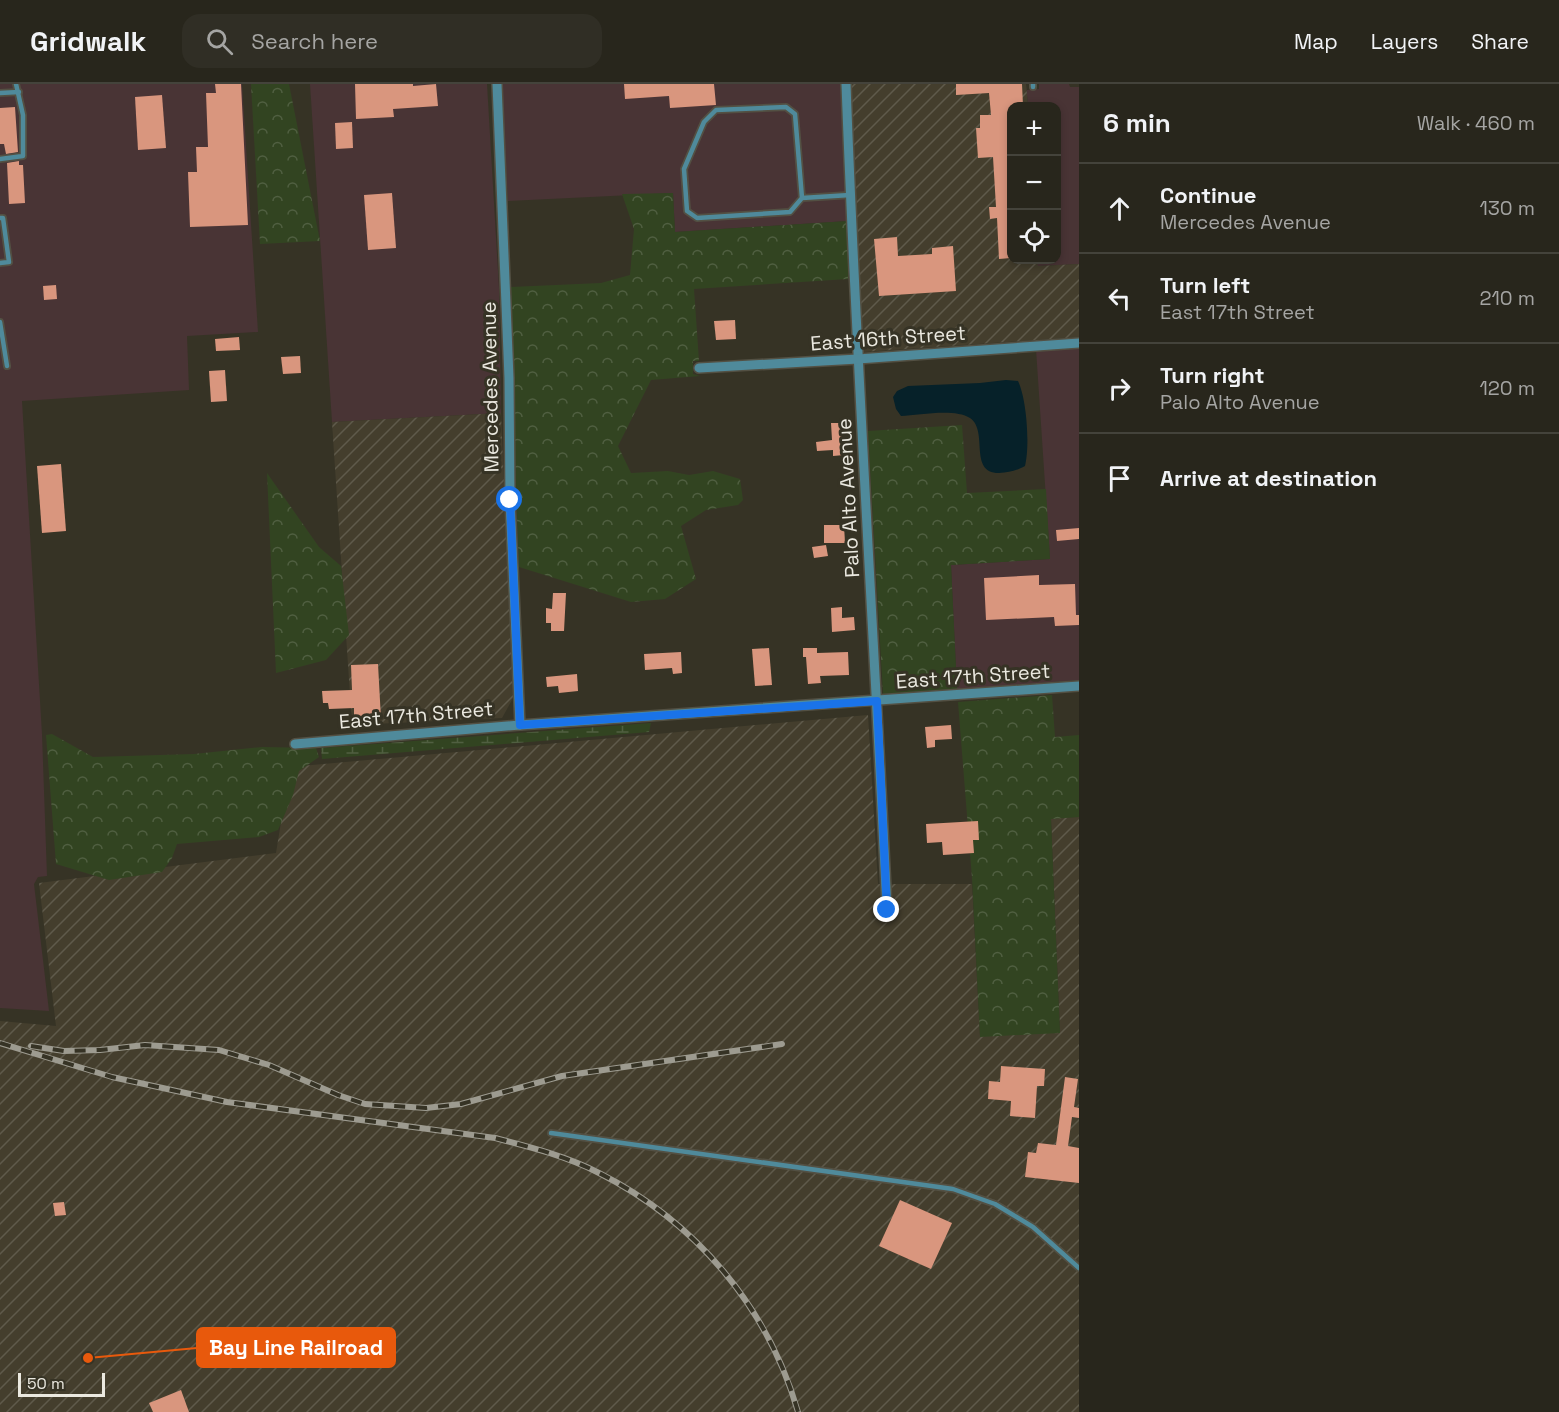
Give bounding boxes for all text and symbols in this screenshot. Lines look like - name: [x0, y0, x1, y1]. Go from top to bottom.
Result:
- search box: [182, 14, 602, 68]
- text: Gridwalk: [30, 23, 146, 59]
- icon: search: [203, 25, 236, 58]
- text: Search here: [251, 27, 378, 55]
- text: Map: [1294, 28, 1338, 55]
- text: Layers: [1371, 28, 1438, 55]
- text: Share: [1471, 28, 1529, 55]
- map controls: [1007, 102, 1061, 264]
- button: +: [1007, 102, 1061, 156]
- text: 6 min: [1103, 106, 1171, 140]
- text: Walk · 460 m: [1417, 110, 1535, 136]
- button: −: [1007, 156, 1061, 210]
- text: Continue: [1160, 181, 1256, 209]
- icon: ahead: [1103, 192, 1136, 225]
- text: 130 m: [1479, 195, 1535, 221]
- text: Mercedes Avenue: [1160, 209, 1331, 235]
- button: locate: [1007, 210, 1061, 264]
- text: Turn left: [1160, 271, 1250, 299]
- icon: left: [1103, 282, 1136, 315]
- text: 210 m: [1479, 285, 1535, 311]
- text: East 17th Street: [1160, 299, 1315, 325]
- street label: Mercedes Avenue: [476, 301, 504, 473]
- street label: East 16th Street: [809, 320, 967, 356]
- text: Turn right: [1160, 361, 1265, 389]
- icon: right: [1103, 372, 1136, 405]
- text: 120 m: [1479, 375, 1535, 401]
- text: Palo Alto Avenue: [1160, 389, 1320, 415]
- street label: Palo Alto Avenue: [831, 418, 865, 578]
- icon: arrive: [1103, 462, 1136, 495]
- text: Arrive at destination: [1160, 464, 1377, 492]
- route start: [496, 486, 522, 512]
- street label: East 17th Street: [895, 658, 1051, 694]
- street label: East 17th Street: [338, 695, 494, 735]
- route end: [873, 896, 899, 922]
- callout: Bay Line Railroad: [197, 1328, 395, 1367]
- text: Bay Line Railroad: [209, 1334, 383, 1361]
- scale bar: [18, 1370, 105, 1398]
- text: 50 m: [27, 1373, 65, 1394]

